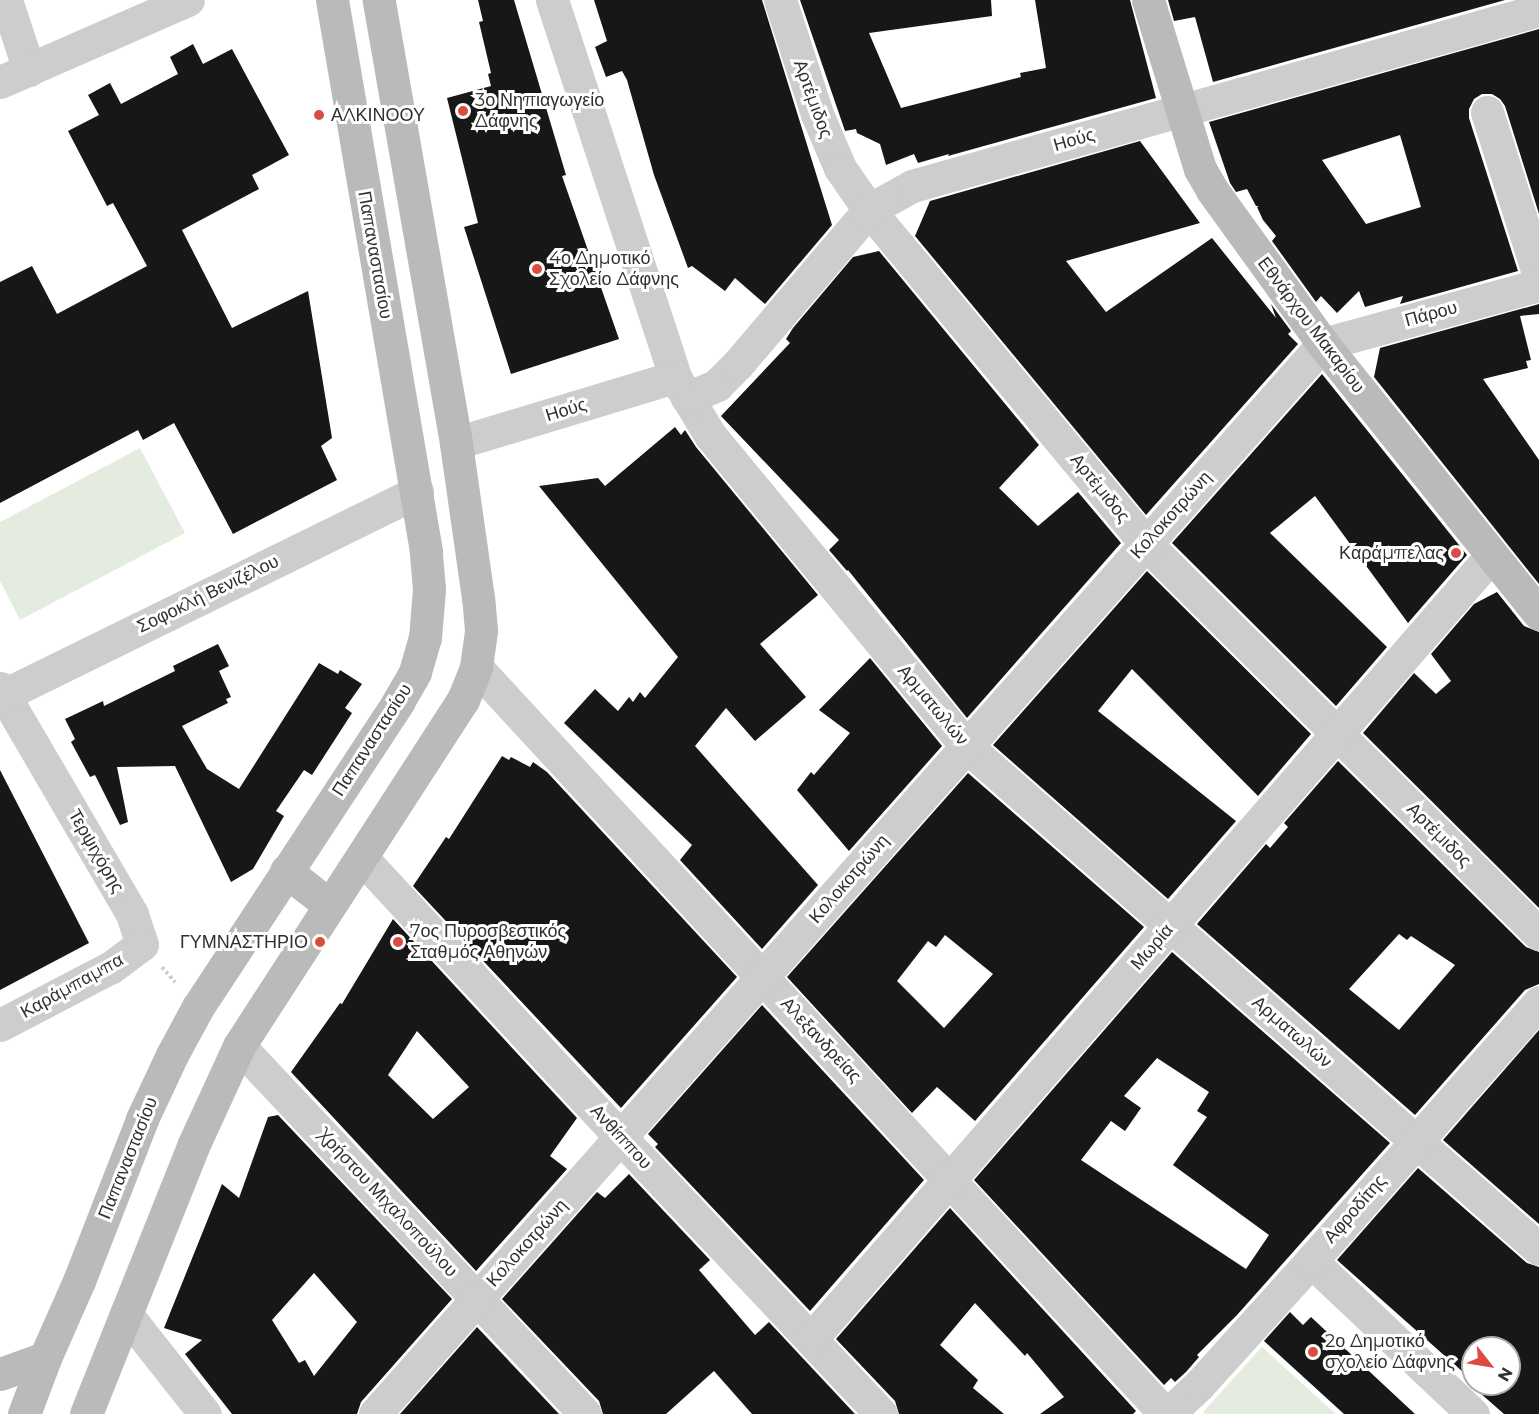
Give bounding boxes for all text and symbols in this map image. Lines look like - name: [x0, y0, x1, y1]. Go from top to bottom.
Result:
- street label: Αρτέμιδος: [789, 57, 837, 141]
- place label: 3ο Νηπιαγωγείο Δάφνης: [475, 90, 604, 132]
- place label: ΑΛΚΙΝΟΟΥ: [331, 104, 425, 126]
- marker: 3ο Νηπιαγωγείο Δάφνης: [456, 104, 470, 118]
- marker: ΑΛΚΙΝΟΟΥ: [312, 108, 326, 122]
- street label: Ηούς: [1051, 124, 1097, 156]
- street label: Παπαναστασίου: [353, 189, 397, 321]
- place label: 4ο Δημοτικό Σχολείο Δάφνης: [549, 248, 679, 290]
- street label: Εθνάρχου Μακαρίου: [1253, 253, 1369, 397]
- marker: 4ο Δημοτικό Σχολείο Δάφνης: [530, 262, 544, 276]
- street label: Πάρου: [1402, 297, 1460, 331]
- street label: Ηούς: [543, 394, 589, 426]
- street label: Αρτέμιδος: [1066, 449, 1134, 527]
- street label: Κολοκοτρώνη: [1126, 467, 1216, 563]
- place label: Καράμπελας: [1339, 542, 1444, 564]
- marker: Καράμπελας: [1449, 546, 1463, 560]
- street label: Σοφοκλή Βενιζέλου: [134, 550, 282, 638]
- street label: Αρματωλών: [893, 660, 973, 750]
- street label: Παπαναστασίου: [328, 680, 416, 800]
- street label: Αρτέμιδος: [1402, 798, 1476, 872]
- street label: Τερψιχόρης: [63, 805, 129, 897]
- street label: Κολοκοτρώνη: [805, 830, 893, 928]
- street label: Μωρία: [1126, 920, 1178, 974]
- place label: 7ος Πυροσβεστικός Σταθμός Αθηνών: [410, 921, 566, 964]
- place label: ΓΥΜΝΑΣΤΗΡΙΟ: [180, 931, 308, 953]
- marker: ΓΥΜΝΑΣΤΗΡΙΟ: [313, 935, 327, 949]
- marker: 7ος Πυροσβεστικός Σταθμός Αθηνών: [391, 935, 405, 949]
- street label: Καράμπαμπα: [17, 949, 127, 1023]
- street label: Αρματωλών: [1248, 992, 1336, 1072]
- street label: Αλεξανδρείας: [776, 993, 866, 1087]
- street label: Παπαναστασίου: [94, 1094, 162, 1222]
- street label: Ανθίππου: [586, 1100, 656, 1174]
- street label: Χρήστου Μιχαλοπούλου: [314, 1125, 462, 1281]
- street label: Αφροδίτης: [1319, 1170, 1391, 1248]
- street label: Κολοκοτρώνη: [482, 1195, 572, 1291]
- place label: 2ο Δημοτικό σχολείο Δάφνης: [1325, 1331, 1455, 1374]
- north arrow: [1461, 1336, 1521, 1396]
- marker: 2ο Δημοτικό σχολείο Δάφνης: [1306, 1345, 1320, 1359]
- text: N: [1494, 1364, 1517, 1385]

